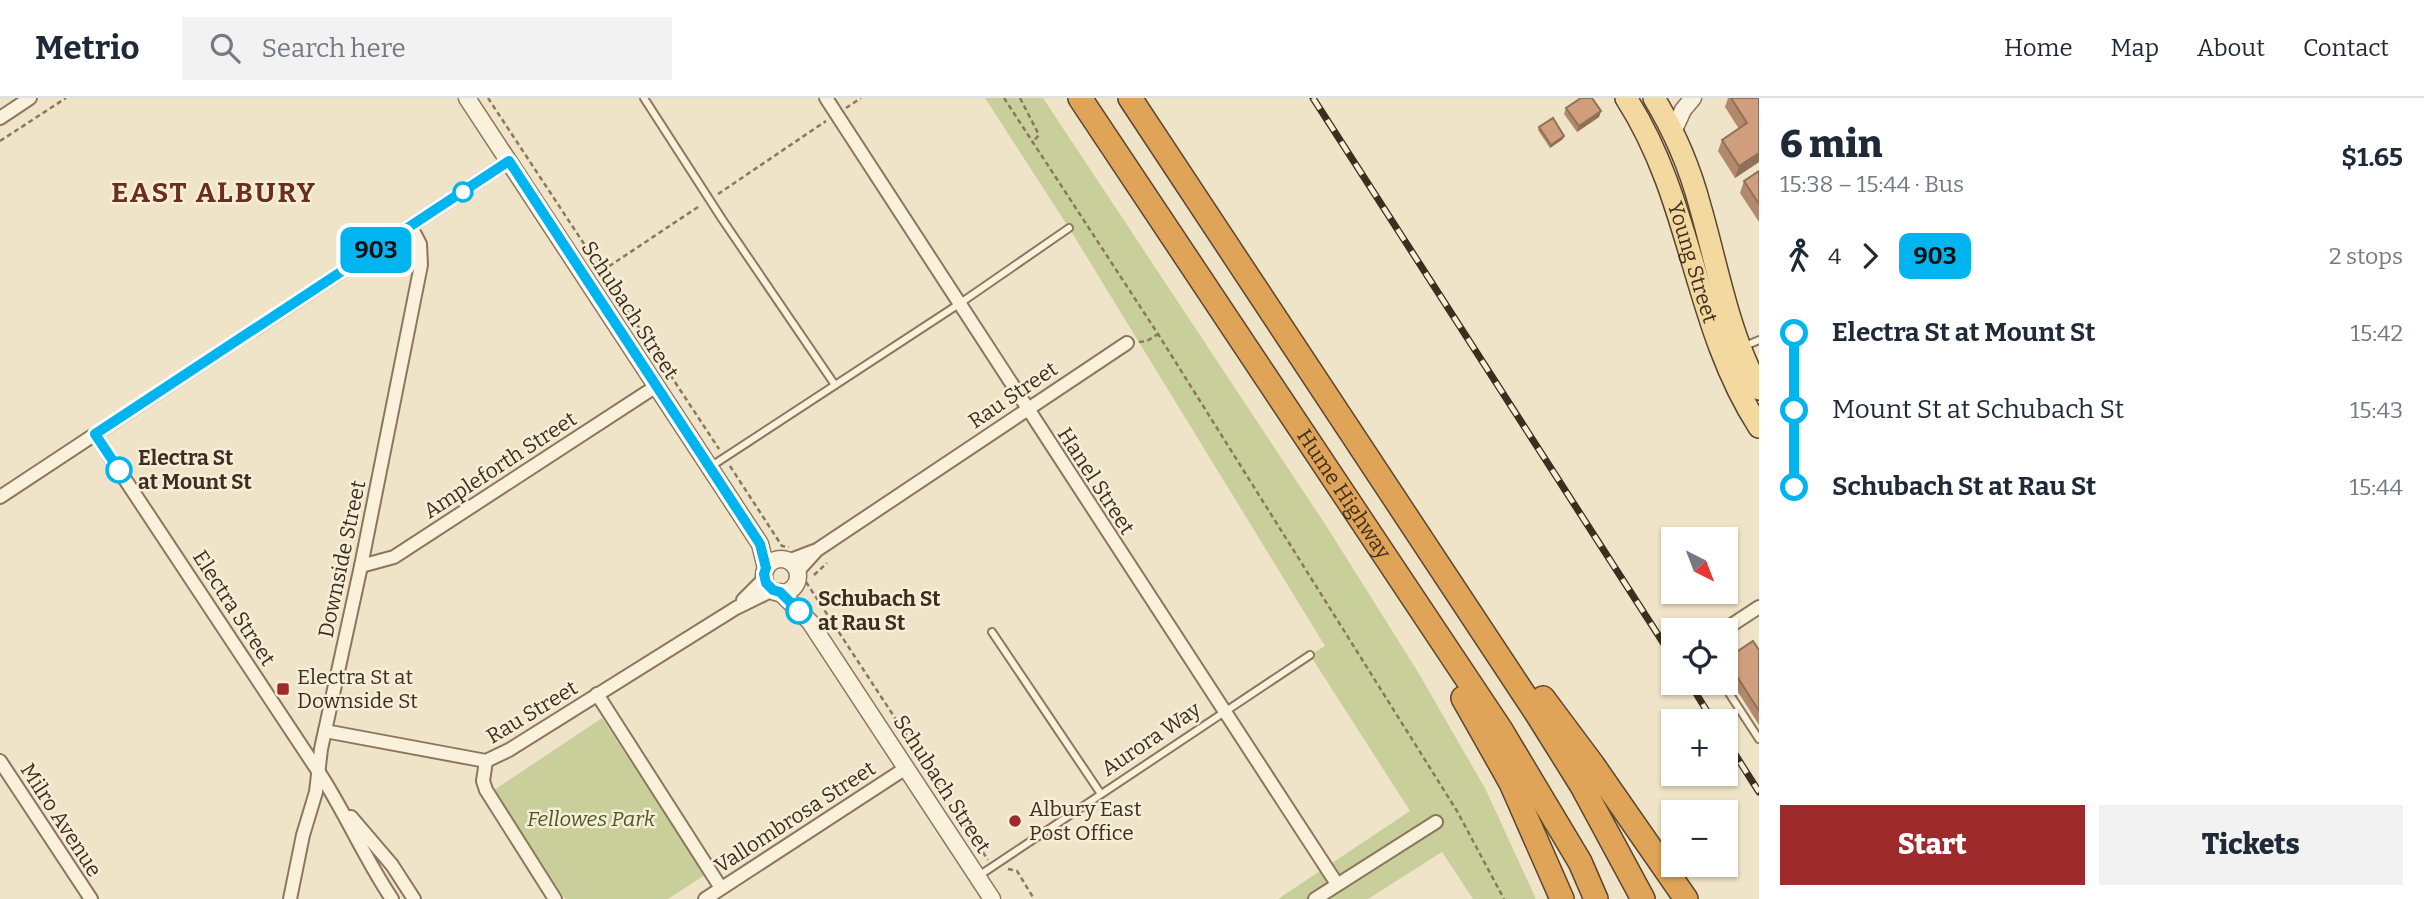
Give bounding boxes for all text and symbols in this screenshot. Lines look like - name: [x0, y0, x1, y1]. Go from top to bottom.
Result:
- search box: [182, 17, 672, 80]
- text: Metrio: [35, 28, 140, 68]
- icon: search: [206, 29, 244, 67]
- text: Search here: [262, 33, 406, 64]
- text: Home: [2004, 34, 2073, 62]
- text: Map: [2111, 34, 2159, 62]
- text: About: [2197, 34, 2265, 62]
- text: Contact: [2303, 34, 2389, 62]
- text: 6 min: [1780, 121, 1882, 167]
- text: $1.65: [2341, 142, 2403, 173]
- text: 15:38 – 15:44 · Bus: [1780, 170, 1964, 198]
- district label: EAST ALBURY: [111, 176, 317, 209]
- unlabelled marker: [453, 182, 473, 202]
- street label: Young Street: [1662, 198, 1724, 327]
- line badge: 903: [336, 227, 416, 273]
- text: 903: [354, 236, 398, 264]
- street label: Schubach Street: [576, 236, 685, 384]
- icon: walk: [1780, 237, 1818, 275]
- icon: forward: [1851, 237, 1889, 275]
- text: 4: [1828, 242, 1841, 270]
- text: 903: [1913, 242, 1957, 270]
- text: 2 stops: [2329, 242, 2403, 270]
- text: Electra St at Mount St: [1832, 317, 2096, 348]
- text: 15:42: [2351, 319, 2403, 347]
- street label: Rau Street: [964, 356, 1063, 434]
- text: Mount St at Schubach St: [1832, 394, 2124, 425]
- text: 15:43: [2350, 396, 2403, 424]
- street label: Ampleforth Street: [419, 406, 582, 524]
- street label: Hanel Street: [1052, 423, 1140, 540]
- street label: Hume Highway: [1291, 424, 1397, 565]
- place label: Electra St at Mount St: [138, 445, 252, 495]
- marker: Electra St at Mount St: [106, 457, 132, 483]
- text: Schubach St at Rau St: [1832, 471, 2096, 502]
- text: 15:44: [2350, 473, 2403, 501]
- street label: Downside Street: [313, 478, 371, 640]
- north arrow: [1661, 527, 1738, 604]
- map controls: [1661, 527, 1738, 877]
- street label: Electra Street: [187, 545, 281, 671]
- place label: Schubach St at Rau St: [818, 586, 941, 636]
- marker: Schubach St at Rau St: [786, 598, 812, 624]
- button: locate: [1661, 618, 1738, 695]
- place label: Electra St at Downside St: [297, 664, 418, 714]
- street label: Rau Street: [482, 675, 583, 749]
- marker: Electra St at Downside St: [275, 681, 291, 697]
- street label: Aurora Way: [1096, 696, 1206, 782]
- button: +: [1661, 709, 1738, 786]
- street label: Schubach Street: [888, 710, 997, 858]
- street label: Vallombrosa Street: [710, 755, 881, 879]
- street label: Milro Avenue: [15, 758, 107, 882]
- place label: Albury East Post Office: [1029, 796, 1142, 846]
- button: −: [1661, 800, 1738, 877]
- button: Start: [1780, 805, 2085, 885]
- button: Tickets: [2099, 805, 2403, 885]
- park label: Fellowes Park: [527, 806, 656, 832]
- marker: Albury East Post Office: [1007, 813, 1023, 829]

